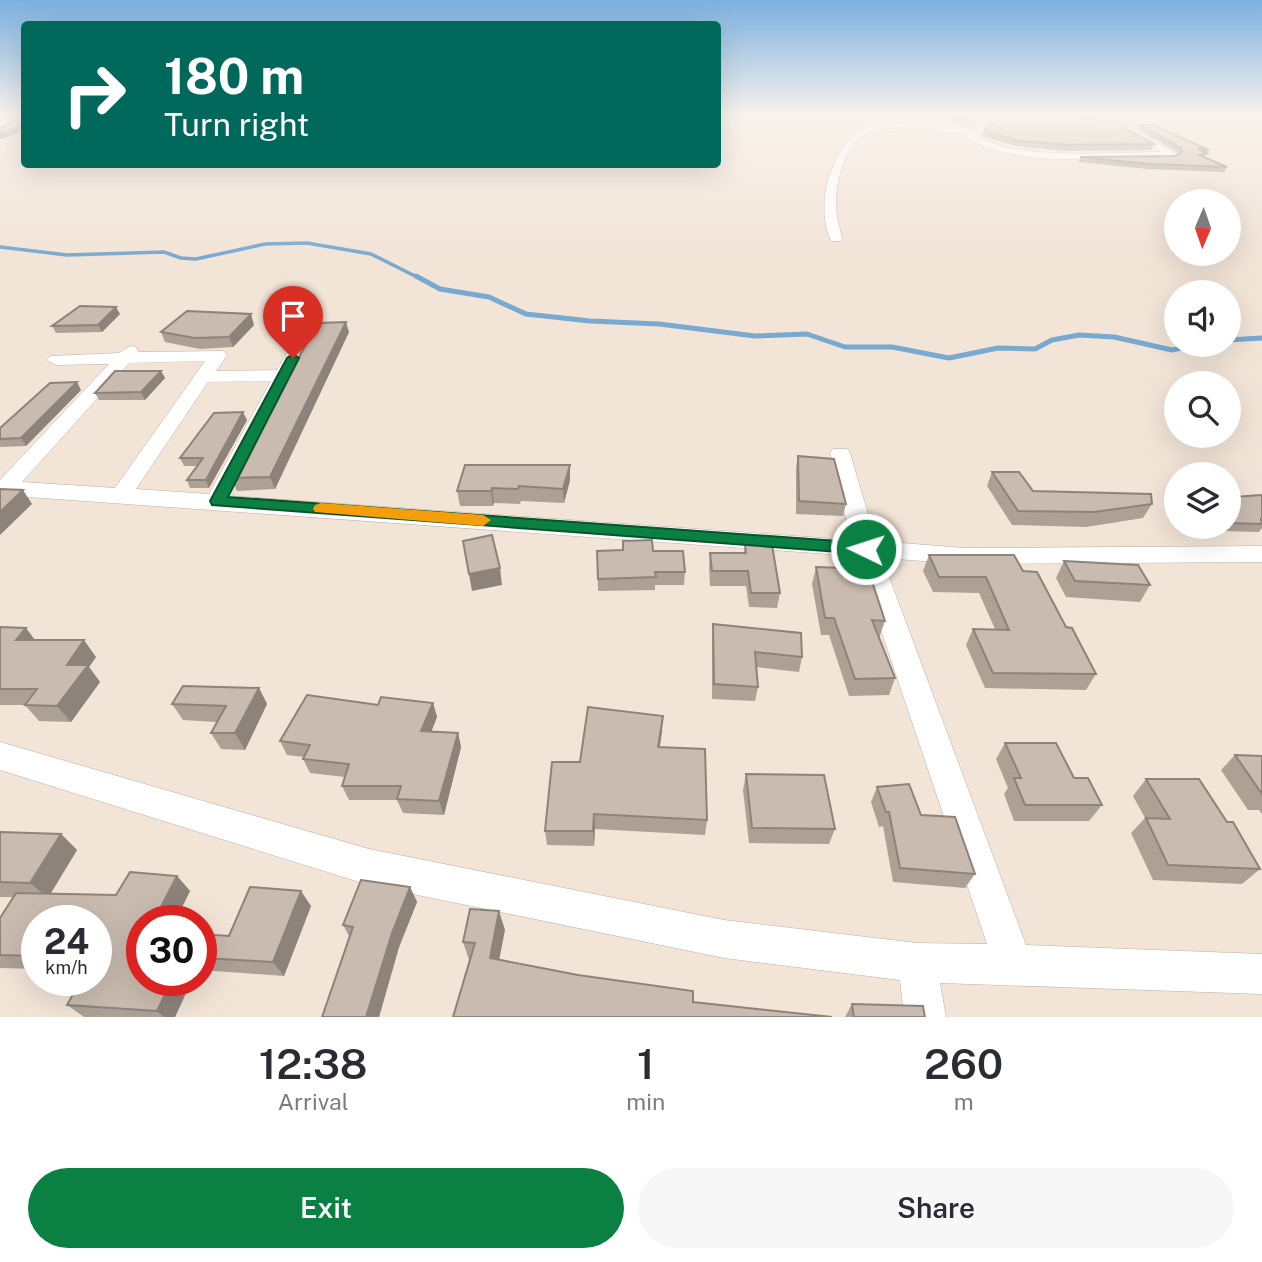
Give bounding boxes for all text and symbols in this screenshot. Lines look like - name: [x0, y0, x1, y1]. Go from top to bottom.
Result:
- text: 180 m: [164, 47, 304, 105]
- icon: right: [49, 49, 140, 140]
- text: Turn right: [164, 106, 309, 143]
- north arrow: [1164, 189, 1241, 266]
- map controls: [1164, 189, 1241, 539]
- button: sound: [1164, 280, 1241, 357]
- pin: [263, 286, 323, 358]
- icon: arrive: [274, 297, 312, 335]
- button: search: [1164, 371, 1241, 448]
- button: layers: [1164, 462, 1241, 539]
- position arrow: [829, 512, 903, 586]
- speed limit sign: 30: [126, 905, 217, 996]
- text: 24: [44, 921, 89, 962]
- text: km/h: [45, 957, 88, 978]
- text: 12:38: [259, 1039, 368, 1088]
- text: 1: [637, 1039, 655, 1088]
- text: 260: [924, 1039, 1003, 1088]
- text: Arrival: [278, 1088, 349, 1115]
- text: min: [626, 1088, 665, 1115]
- text: m: [954, 1088, 974, 1115]
- button: Exit: [28, 1168, 624, 1248]
- button: Share: [638, 1168, 1234, 1248]

